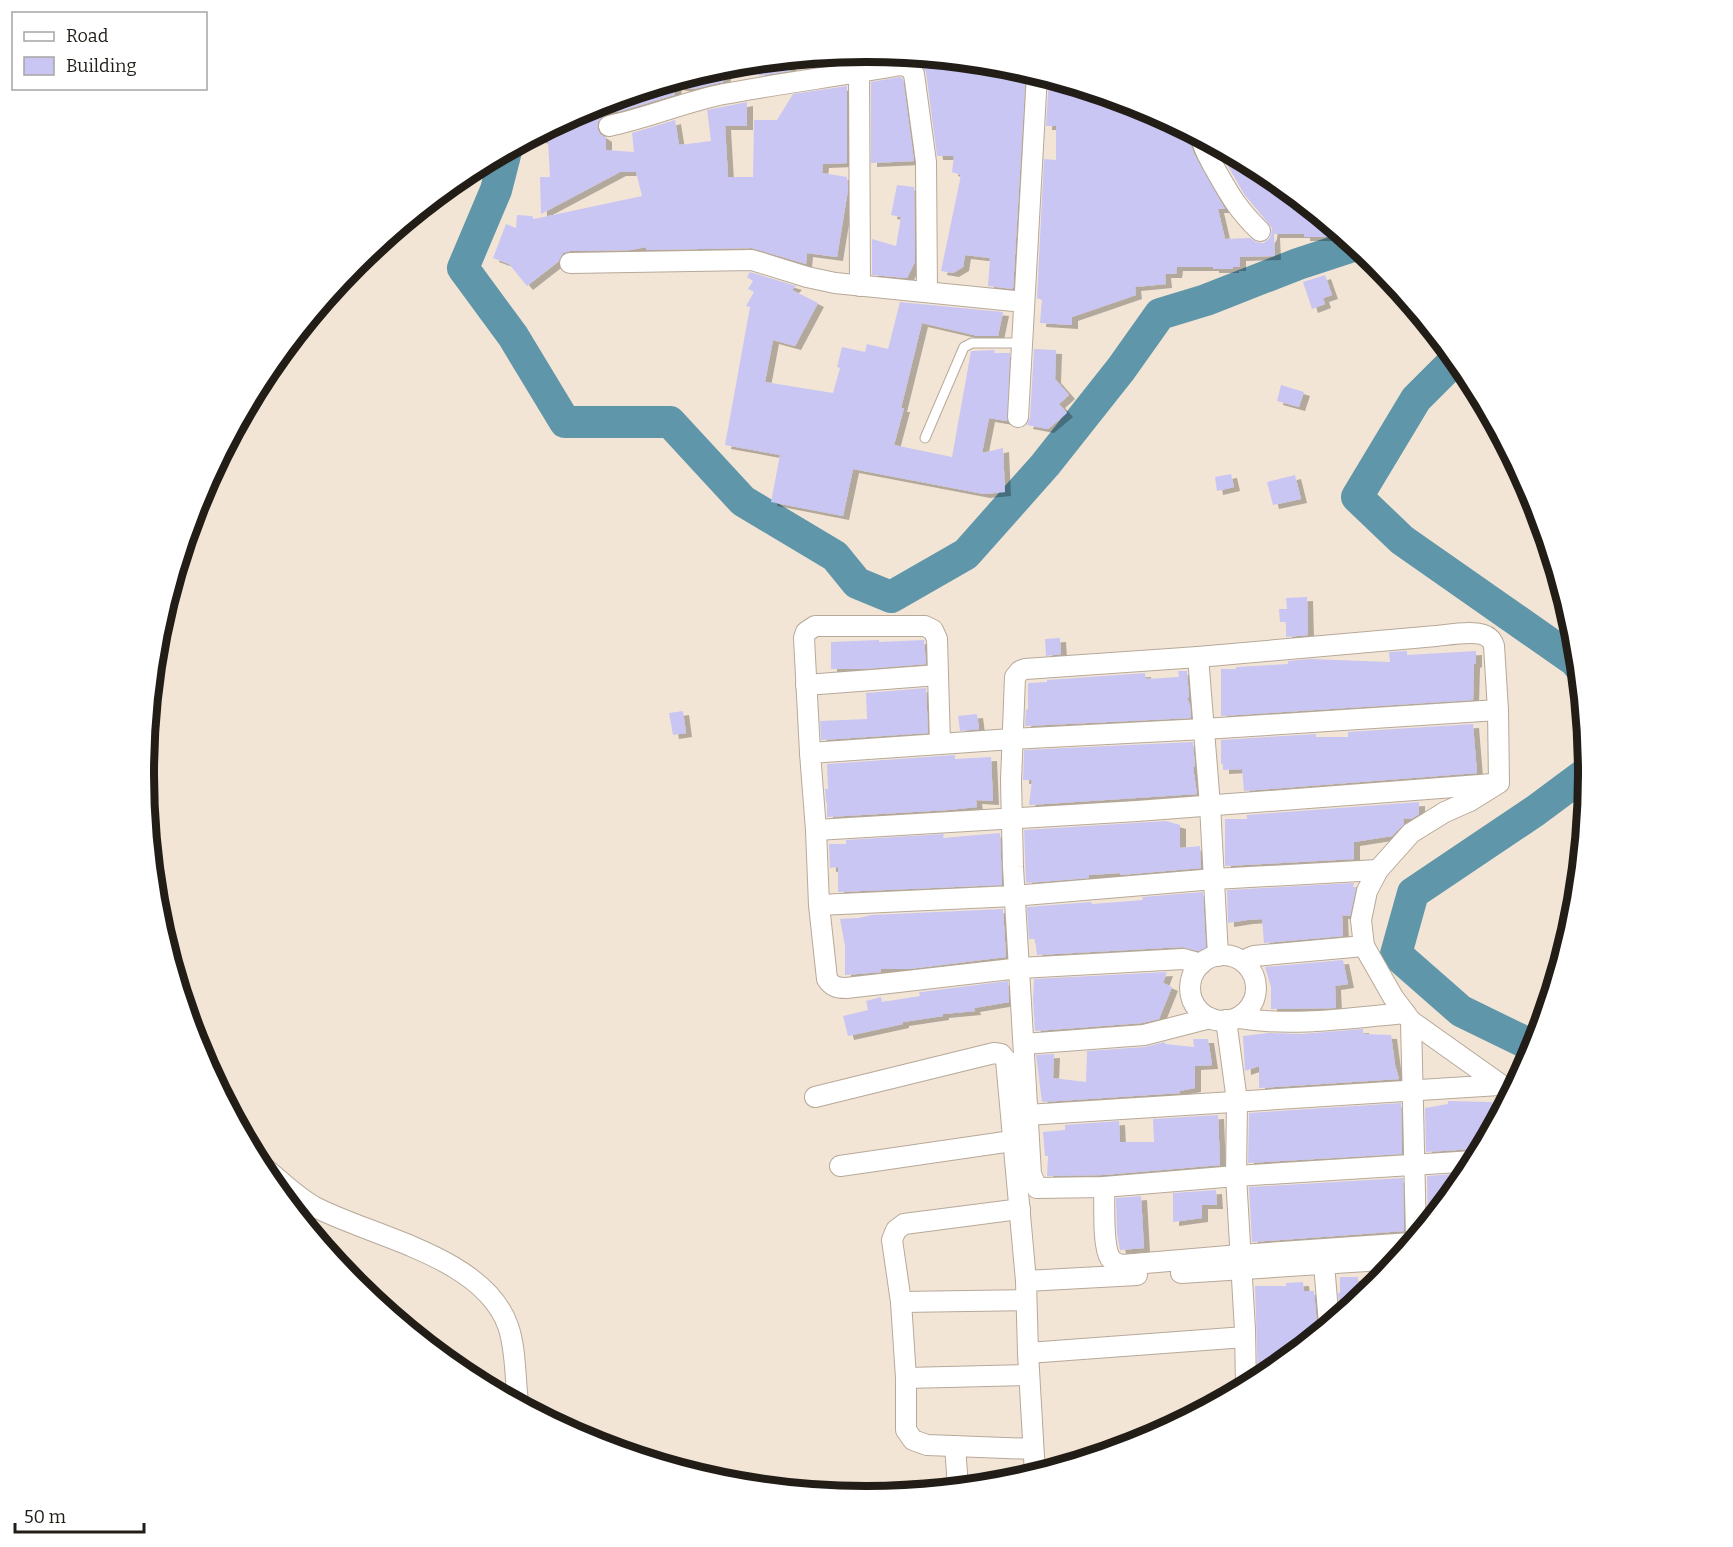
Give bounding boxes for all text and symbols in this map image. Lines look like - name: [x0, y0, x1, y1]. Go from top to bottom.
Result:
- legend: [12, 12, 207, 90]
- text: Road: [66, 25, 109, 47]
- text: Building: [66, 55, 137, 77]
- scale bar: [15, 1496, 144, 1534]
- text: 50 m: [24, 1506, 66, 1528]

